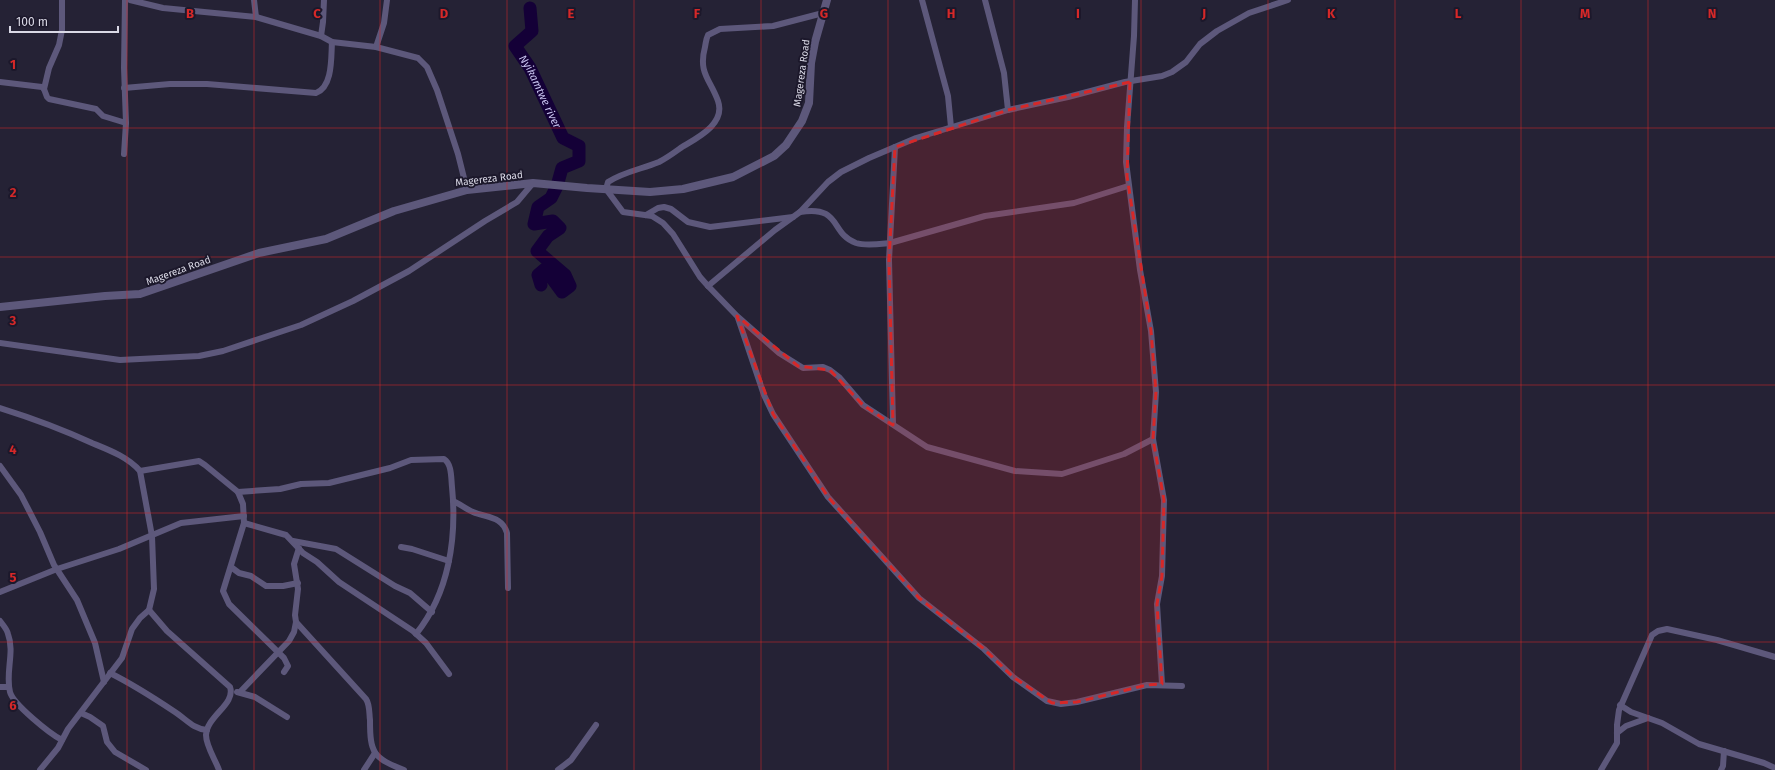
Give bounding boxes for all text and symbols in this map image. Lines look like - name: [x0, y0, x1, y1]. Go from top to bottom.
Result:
- text: B: [186, 6, 194, 21]
- text: C: [313, 6, 321, 21]
- text: D: [440, 6, 449, 21]
- text: E: [568, 6, 575, 21]
- text: F: [694, 6, 701, 21]
- text: G: [820, 6, 828, 21]
- text: H: [947, 6, 955, 21]
- text: I: [1076, 6, 1080, 21]
- text: J: [1201, 6, 1206, 21]
- text: K: [1327, 6, 1336, 21]
- text: L: [1455, 6, 1462, 21]
- text: M: [1580, 6, 1590, 21]
- text: N: [1708, 6, 1716, 21]
- scale bar: [10, 8, 118, 34]
- text: 100 m: [16, 15, 48, 29]
- street label: Magereza Road: [791, 39, 813, 108]
- water label: Nyikamtwe river: [516, 53, 564, 131]
- text: 1: [10, 57, 16, 72]
- street label: Magereza Road: [455, 169, 524, 189]
- text: 2: [10, 185, 17, 200]
- street label: Magereza Road: [144, 254, 212, 288]
- text: 3: [9, 313, 17, 328]
- text: 4: [9, 442, 17, 457]
- text: 5: [10, 570, 17, 585]
- text: 6: [9, 698, 17, 713]

